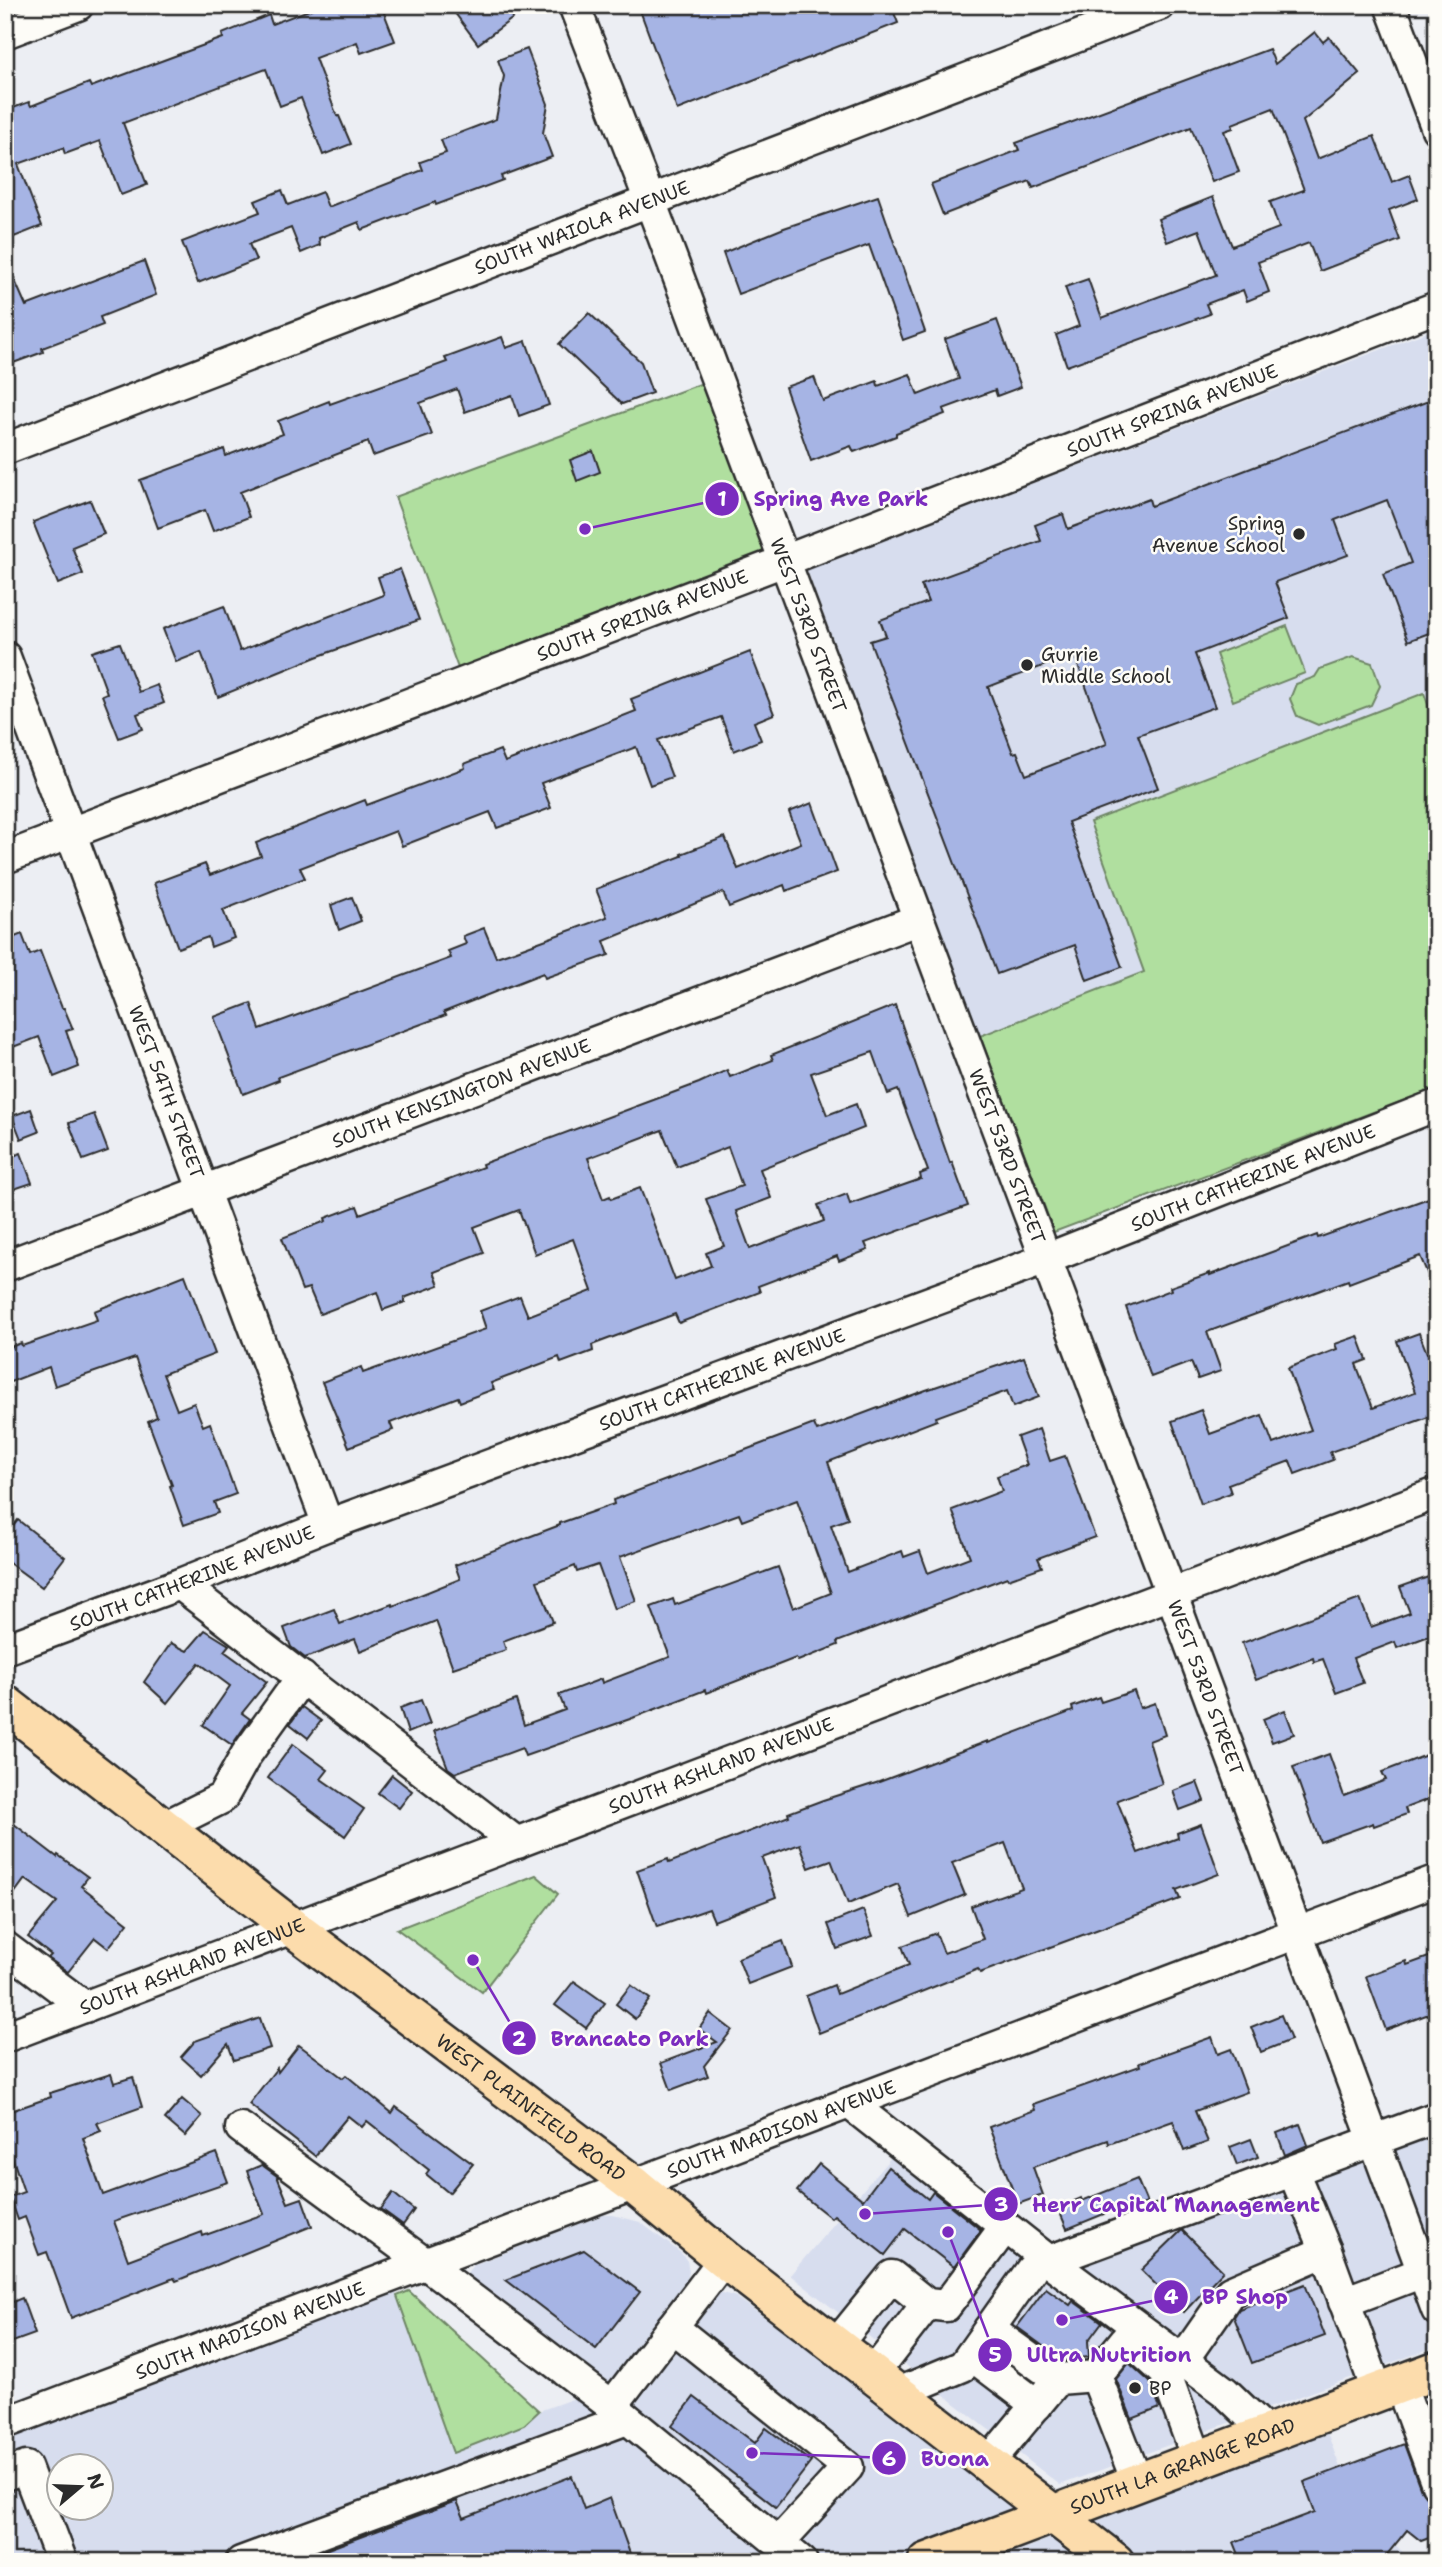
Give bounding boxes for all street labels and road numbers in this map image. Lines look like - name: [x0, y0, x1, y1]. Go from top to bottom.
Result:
- street label: SOUTH WAIOLA AVENUE: [470, 174, 693, 280]
- street label: SOUTH SPRING AVENUE: [1063, 358, 1281, 462]
- street label: WEST 53RD STREET: [765, 534, 853, 716]
- street label: SOUTH SPRING AVENUE: [533, 563, 752, 667]
- street label: WEST 54TH STREET: [123, 1002, 211, 1182]
- street label: SOUTH KENSINGTON AVENUE: [328, 1032, 594, 1153]
- street label: WEST 53RD STREET: [963, 1065, 1052, 1247]
- street label: SOUTH CATHERINE AVENUE: [1127, 1118, 1379, 1237]
- street label: SOUTH CATHERINE AVENUE: [595, 1322, 849, 1436]
- street label: SOUTH CATHERINE AVENUE: [66, 1519, 318, 1637]
- street label: WEST 53RD STREET: [1162, 1596, 1250, 1778]
- street label: SOUTH ASHLAND AVENUE: [605, 1711, 838, 1819]
- street label: SOUTH ASHLAND AVENUE: [76, 1912, 308, 2020]
- street label: WEST PLAINFIELD ROAD: [431, 2028, 631, 2187]
- street label: SOUTH MADISON AVENUE: [663, 2074, 900, 2184]
- street label: SOUTH MADISON AVENUE: [132, 2275, 368, 2385]
- street label: SOUTH LA GRANGE ROAD: [1066, 2412, 1299, 2520]

